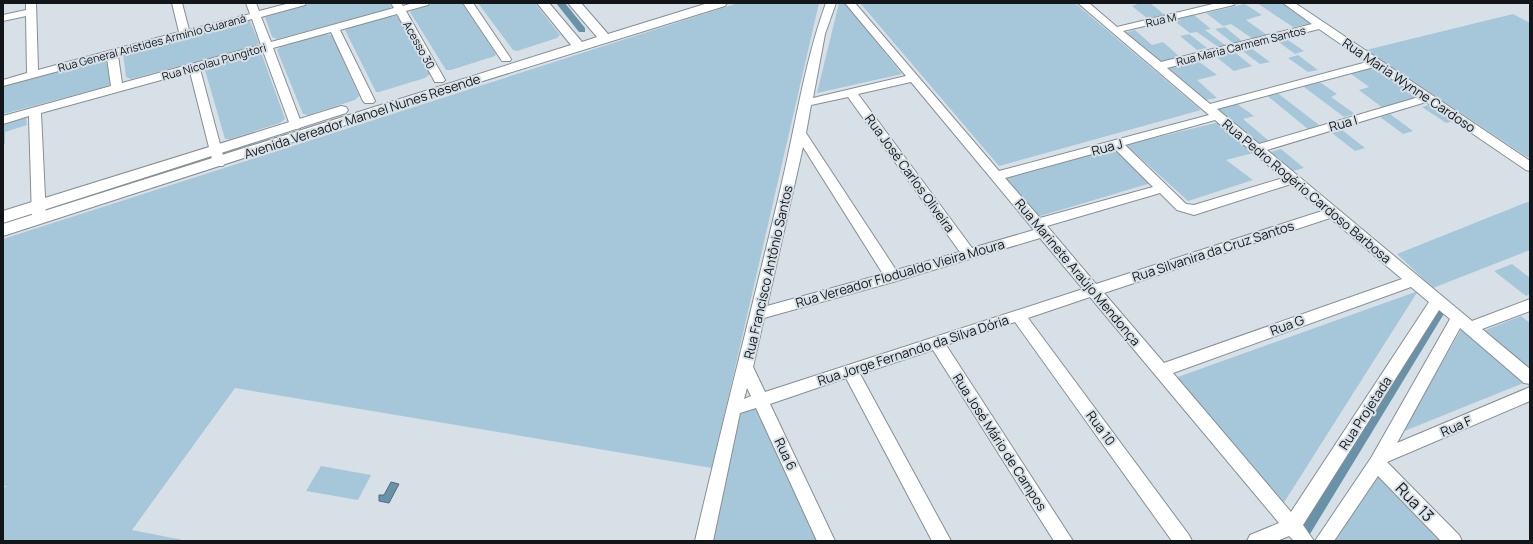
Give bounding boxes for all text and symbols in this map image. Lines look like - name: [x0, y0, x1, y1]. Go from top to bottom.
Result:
- street label: Rua M: [1144, 9, 1178, 30]
- street label: Rua General Aristides Armínio Guaraná: [56, 10, 248, 75]
- street label: Acesso 30: [400, 18, 439, 71]
- street label: Rua Maria Carmem Santos: [1175, 22, 1307, 69]
- street label: Rua Maria Wynne Cardoso: [1339, 34, 1479, 137]
- street label: Rua Nicolau Pungitori: [160, 39, 268, 84]
- street label: Avenida Vereador Manoel Nunes Resende: [242, 69, 483, 163]
- street label: Rua José Carlos Oliveira: [861, 110, 959, 236]
- street label: Rua I: [1327, 110, 1359, 136]
- street label: Rua Pedro Rogério Cardoso Barbosa: [1219, 115, 1395, 267]
- street label: Rua J: [1089, 134, 1125, 160]
- street label: Rua Francisco Antônio Santos: [739, 183, 797, 361]
- street label: Rua Marinete Araújo Mendonça: [1011, 195, 1145, 349]
- street label: Rua Silvanira da Cruz Santos: [1130, 216, 1296, 286]
- street label: Rua Vereador Flodualdo Vieira Moura: [793, 234, 1007, 312]
- street label: Rua Jorge Fernando da Silva Dória: [815, 311, 1011, 389]
- street label: Rua G: [1268, 311, 1306, 339]
- street label: Rua José Mário de Campos: [949, 370, 1051, 514]
- street label: Rua Projetada: [1335, 373, 1395, 453]
- street label: Rua 10: [1082, 407, 1120, 449]
- street label: Rua F: [1438, 411, 1475, 441]
- street label: Rua 6: [771, 435, 801, 473]
- street label: Rua 13: [1391, 478, 1439, 526]

